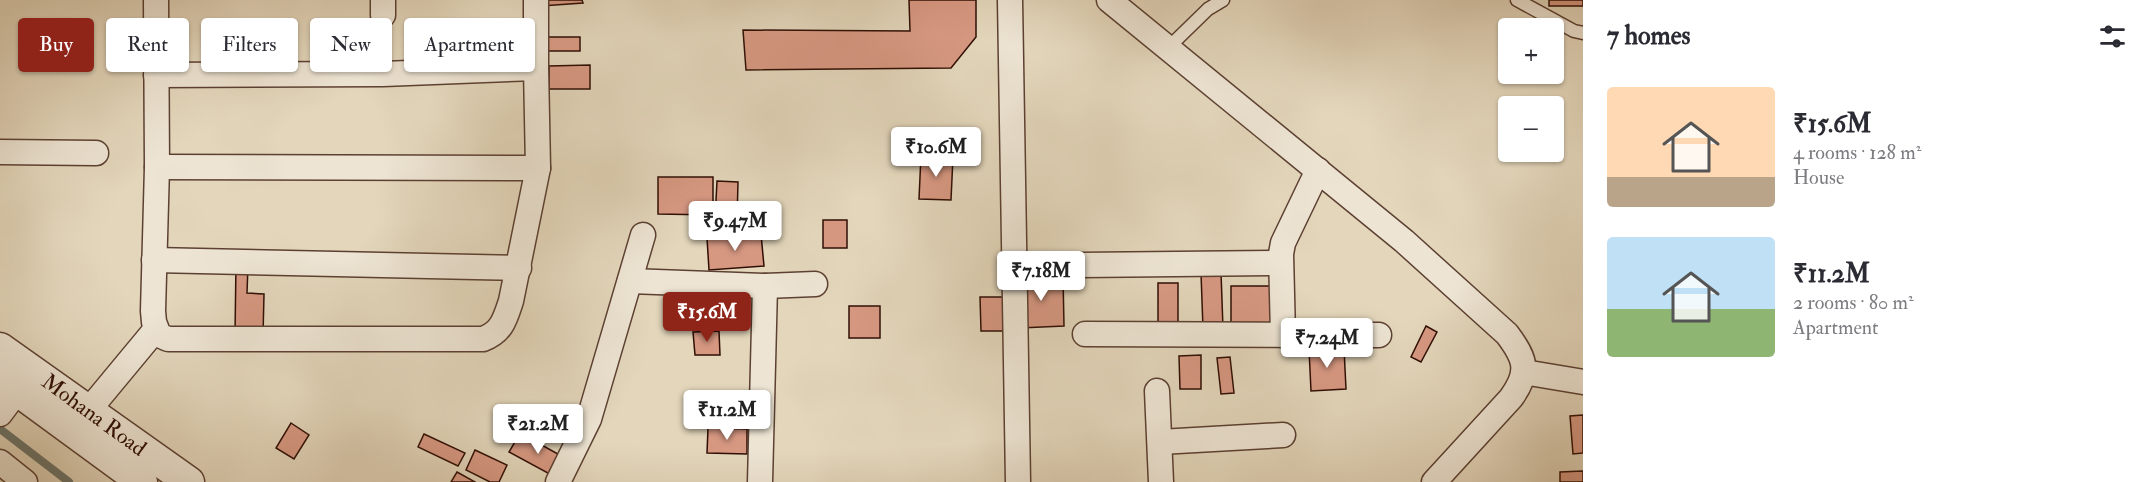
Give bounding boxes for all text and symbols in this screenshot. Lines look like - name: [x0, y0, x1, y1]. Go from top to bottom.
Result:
- chip: Buy: [18, 18, 94, 72]
- chip: Rent: [106, 18, 189, 72]
- chip: Filters: [201, 18, 298, 72]
- chip: New: [310, 18, 392, 72]
- chip: Apartment: [404, 18, 535, 72]
- map controls: [1498, 18, 1564, 162]
- button: +: [1498, 18, 1564, 84]
- text: 7 homes: [1607, 20, 1690, 52]
- icon: filters: [2096, 20, 2129, 53]
- button: −: [1498, 96, 1564, 162]
- text: ₹15.6M: [1793, 108, 1871, 140]
- icon: home: [1655, 111, 1727, 183]
- pin: ₹10.6M: [887, 127, 985, 178]
- text: ₹10.6M: [905, 134, 967, 159]
- text: 4 rooms · 128 m²: [1793, 140, 1921, 165]
- text: House: [1793, 165, 1844, 190]
- pin: ₹9.47M: [686, 201, 784, 252]
- text: ₹9.47M: [703, 208, 767, 233]
- pin: ₹7.18M: [992, 251, 1090, 302]
- text: ₹7.18M: [1011, 258, 1071, 283]
- text: ₹11.2M: [1793, 258, 1870, 290]
- icon: home: [1655, 261, 1727, 333]
- text: 2 rooms · 80 m²: [1793, 290, 1914, 315]
- pin: ₹15.6M: [658, 292, 756, 343]
- text: ₹15.6M: [677, 299, 737, 324]
- text: Apartment: [1793, 315, 1878, 340]
- pin: ₹7.24M: [1278, 318, 1376, 369]
- text: ₹7.24M: [1295, 325, 1359, 350]
- street label: Mohana Road: [36, 368, 152, 463]
- pin: ₹11.2M: [678, 390, 776, 441]
- text: ₹11.2M: [697, 397, 757, 422]
- pin: ₹21.2M: [489, 404, 587, 455]
- text: ₹21.2M: [507, 411, 569, 436]

